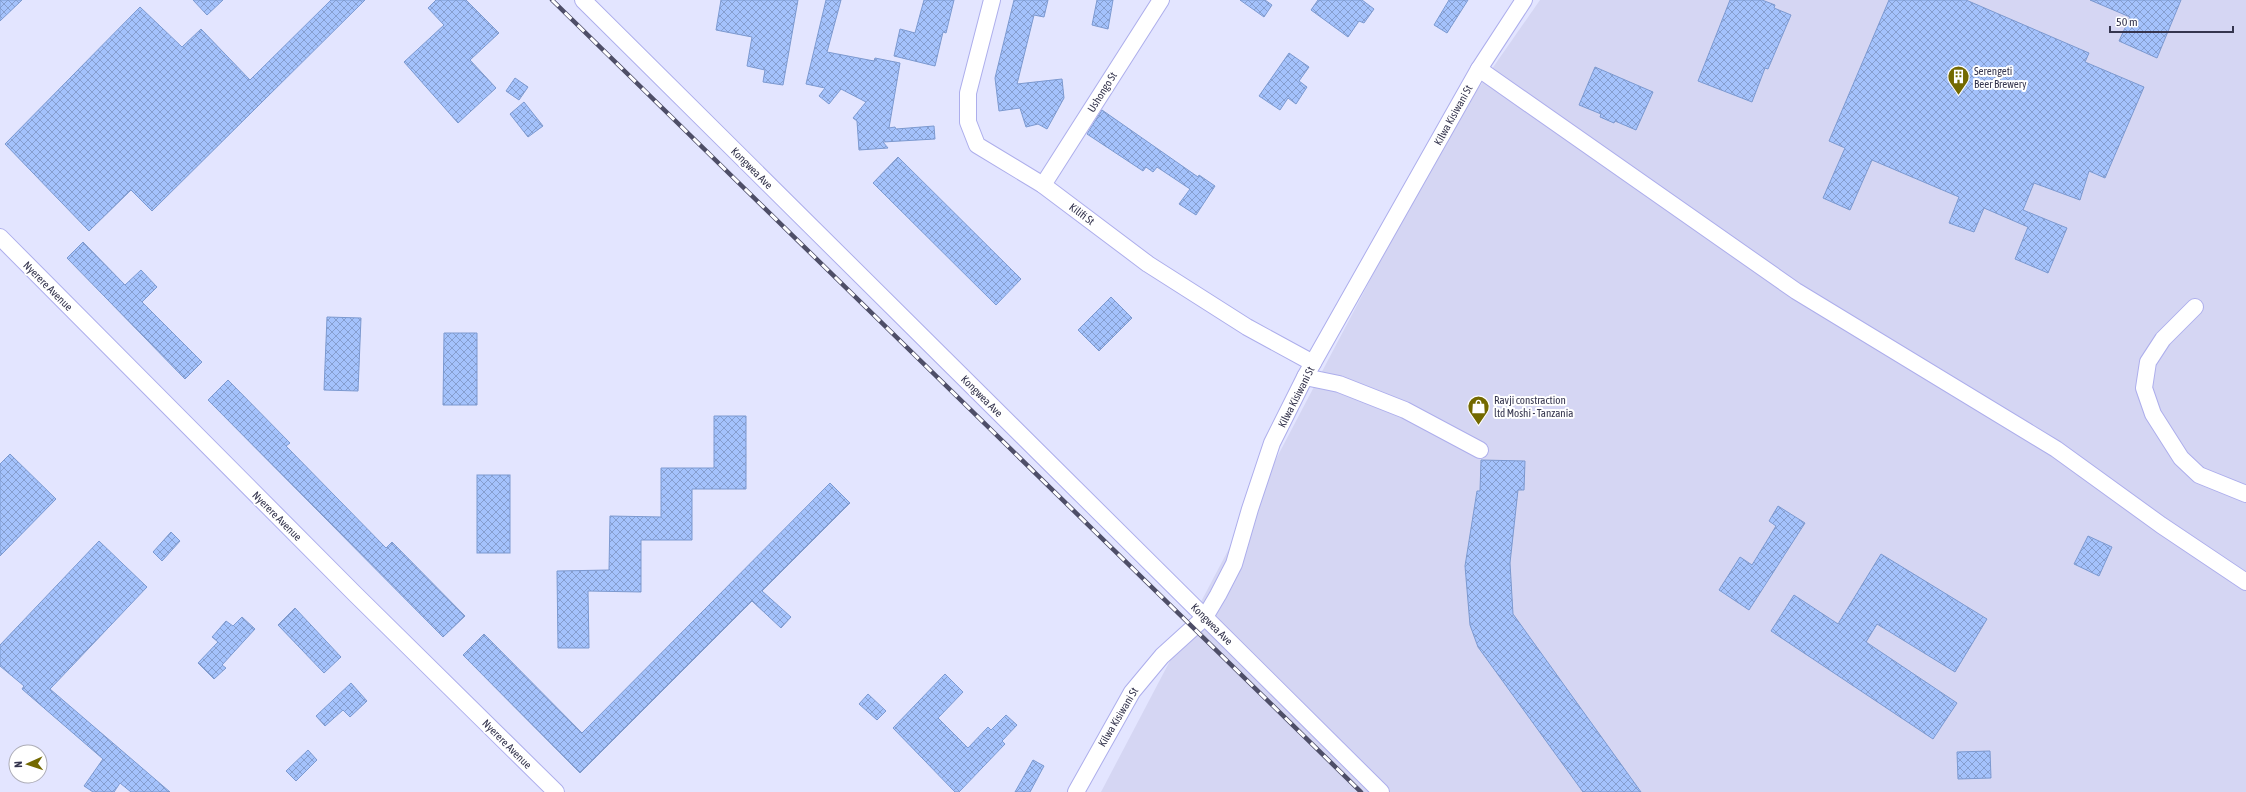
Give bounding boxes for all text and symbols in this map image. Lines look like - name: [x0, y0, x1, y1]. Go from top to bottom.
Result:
- scale bar: [2110, 8, 2233, 34]
- text: 50 m: [2116, 15, 2138, 29]
- building icon: Serengeti Beer Brewery: [1946, 64, 1972, 97]
- place label: Serengeti Beer Brewery: [1974, 65, 2027, 90]
- street label: Ushongo St: [1085, 70, 1119, 114]
- street label: Kilwa Kisiwani St: [1432, 83, 1474, 147]
- street label: Kongwea Ave: [729, 145, 775, 191]
- street label: Kilifi St: [1067, 201, 1097, 227]
- street label: Nyerere Avenue: [21, 259, 75, 313]
- street label: Kilwa Kisiwani St: [1275, 364, 1317, 430]
- street label: Kongwea Ave: [959, 373, 1005, 419]
- shop icon: Ravji constraction ltd Moshi - Tanzania: [1466, 393, 1492, 426]
- place label: Ravji constraction ltd Moshi - Tanzania: [1494, 394, 1573, 419]
- street label: Nyerere Avenue: [250, 489, 304, 543]
- street label: Kongwea Ave: [1189, 601, 1235, 647]
- street label: Kilwa Kisiwani St: [1096, 685, 1140, 749]
- street label: Nyerere Avenue: [480, 717, 534, 771]
- north arrow: [8, 744, 48, 784]
- text: N: [12, 761, 24, 768]

